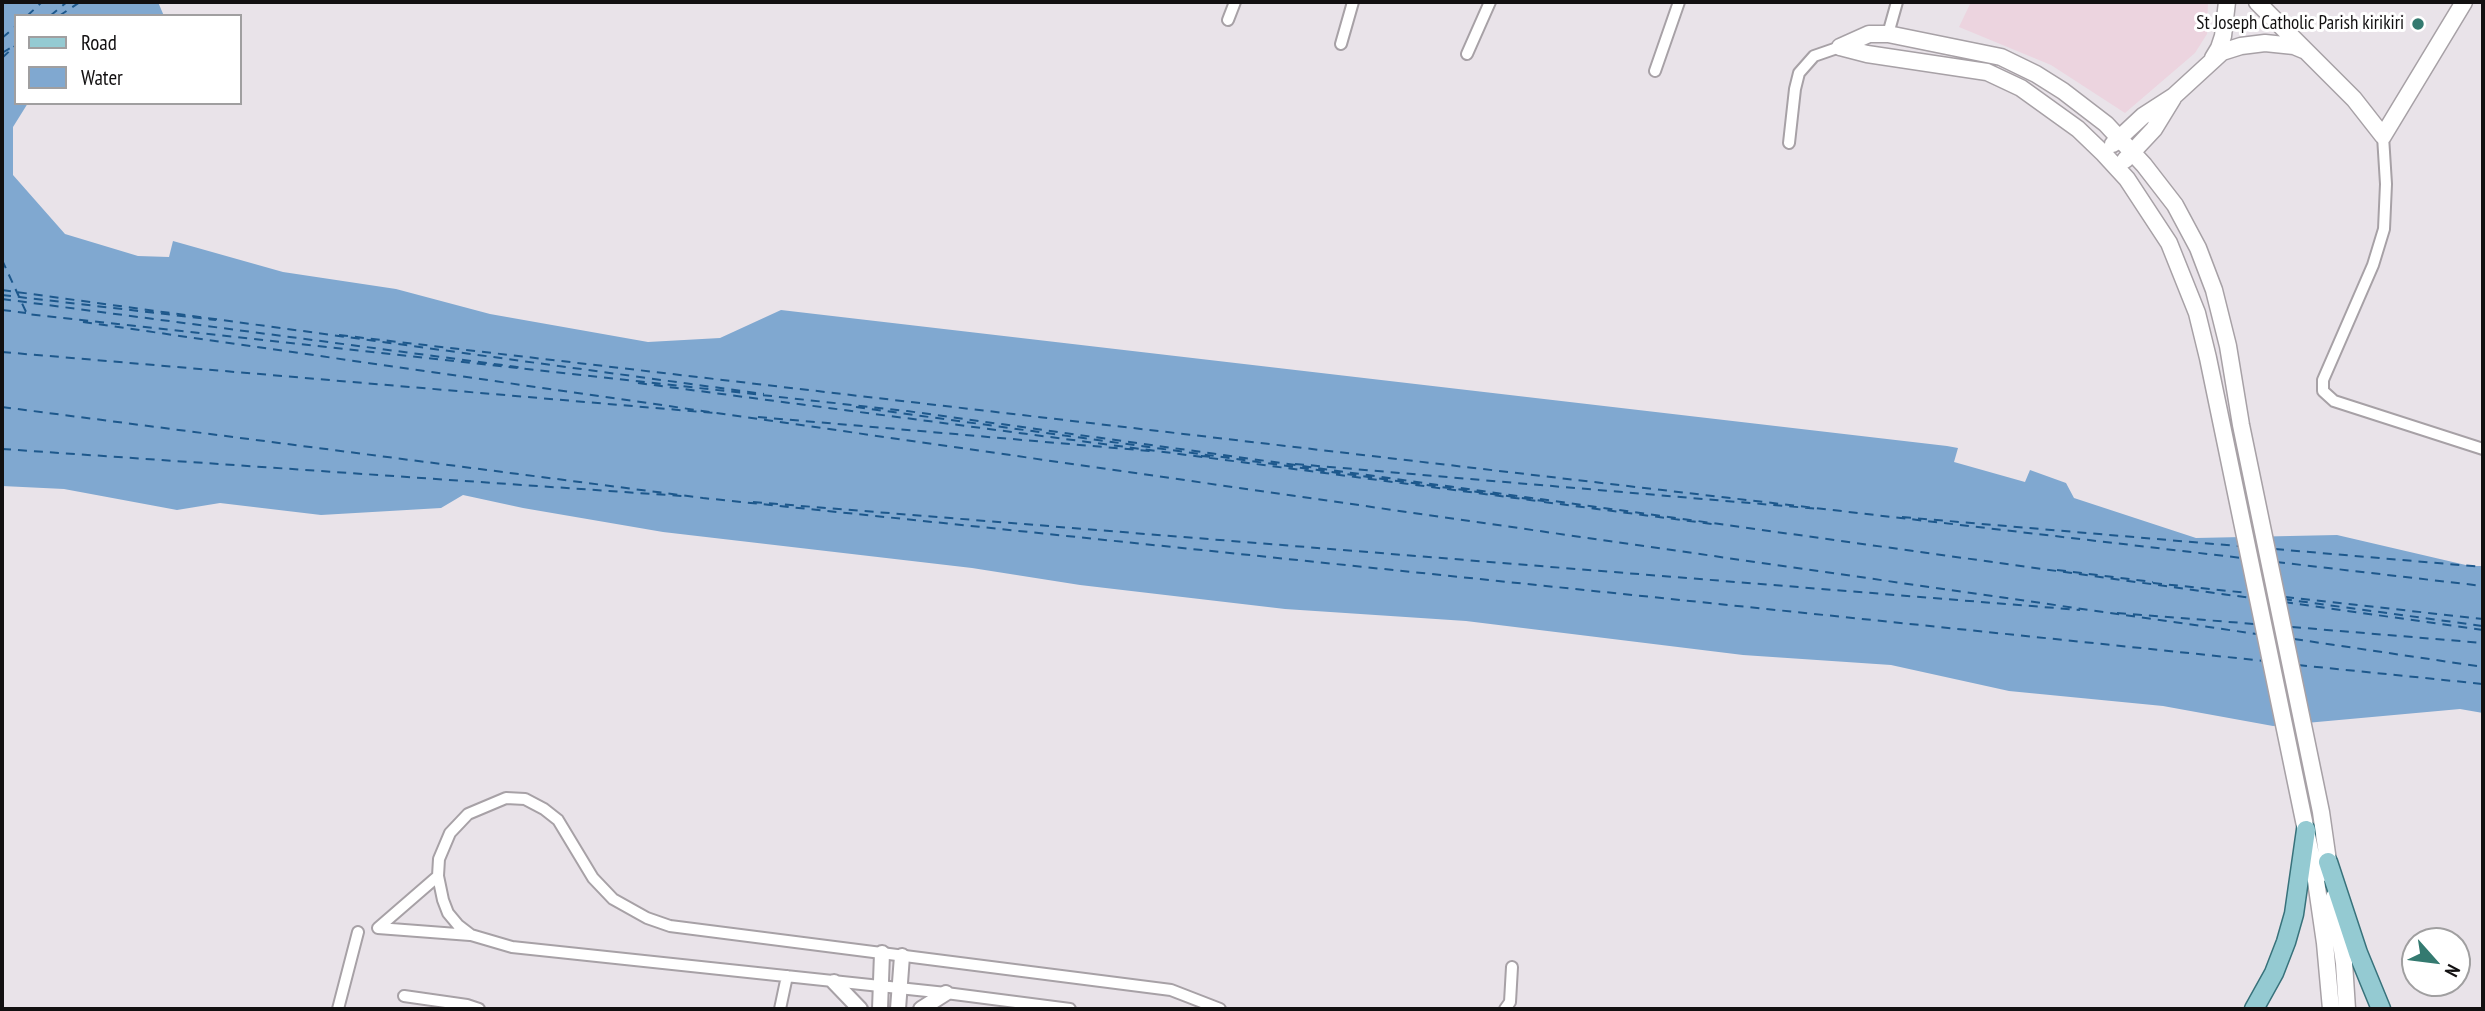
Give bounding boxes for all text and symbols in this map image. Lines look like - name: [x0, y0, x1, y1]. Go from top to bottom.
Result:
- place label: St Joseph Catholic Parish kirikiri: [2196, 13, 2404, 35]
- legend: [14, 14, 242, 105]
- marker: St Joseph Catholic Parish kirikiri: [2410, 16, 2426, 32]
- text: Road: [81, 29, 117, 56]
- text: Water: [81, 64, 123, 91]
- north arrow: [2401, 927, 2471, 997]
- text: N: [2440, 961, 2466, 981]

